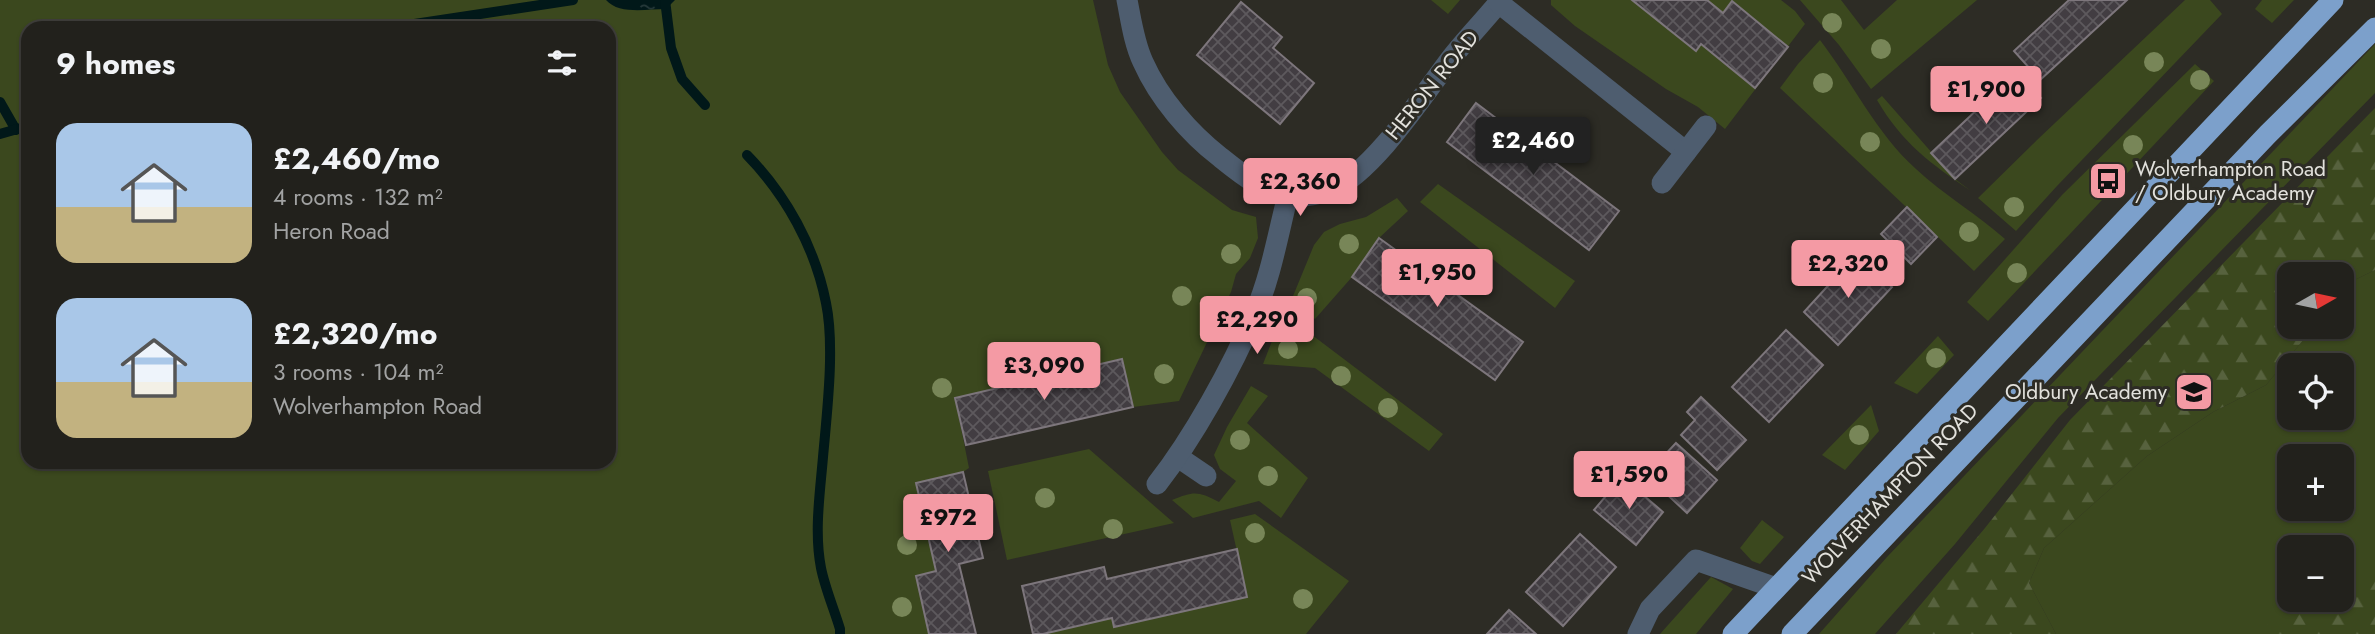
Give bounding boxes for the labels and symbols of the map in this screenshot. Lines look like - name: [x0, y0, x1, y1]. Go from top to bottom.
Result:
- street label: HERON ROAD: [1378, 24, 1486, 146]
- pin: £1,900: [1929, 66, 2043, 126]
- pin: £2,460: [1476, 118, 1590, 177]
- place label: Wolverhampton Road / Oldbury Academy: [2135, 154, 2326, 208]
- pin: £2,360: [1243, 158, 1357, 218]
- bus stop icon: Wolverhampton Road / Oldbury Academy: [2087, 160, 2129, 202]
- pin: £2,320: [1791, 240, 1905, 300]
- pin: £1,950: [1380, 250, 1494, 309]
- north arrow: [2277, 262, 2354, 340]
- pin: £2,290: [1200, 296, 1314, 356]
- pin: £3,090: [987, 342, 1101, 402]
- school or university icon: Oldbury Academy: [2173, 371, 2215, 413]
- place label: Oldbury Academy: [2005, 377, 2168, 407]
- street label: WOLVERHAMPTON ROAD: [1795, 397, 1985, 591]
- pin: £1,590: [1572, 452, 1686, 511]
- pin: £972: [907, 494, 989, 554]

